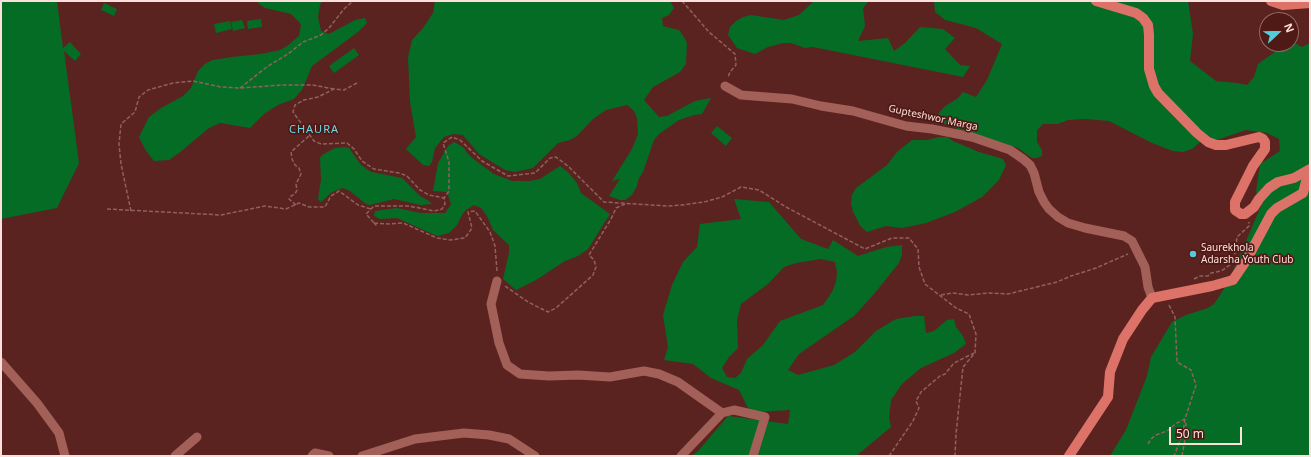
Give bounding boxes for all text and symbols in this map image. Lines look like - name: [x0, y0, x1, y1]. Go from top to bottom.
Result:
- north arrow: [1259, 12, 1299, 52]
- text: N: [1281, 21, 1298, 35]
- street label: Gupteshwor Marga: [887, 103, 979, 133]
- district label: CHAURA: [289, 123, 339, 137]
- place label: Saurekhola Adarsha Youth Club: [1201, 242, 1293, 266]
- marker: Saurekhola Adarsha Youth Club: [1188, 249, 1198, 259]
- scale bar: [1171, 419, 1244, 445]
- text: 50 m: [1176, 425, 1204, 442]

